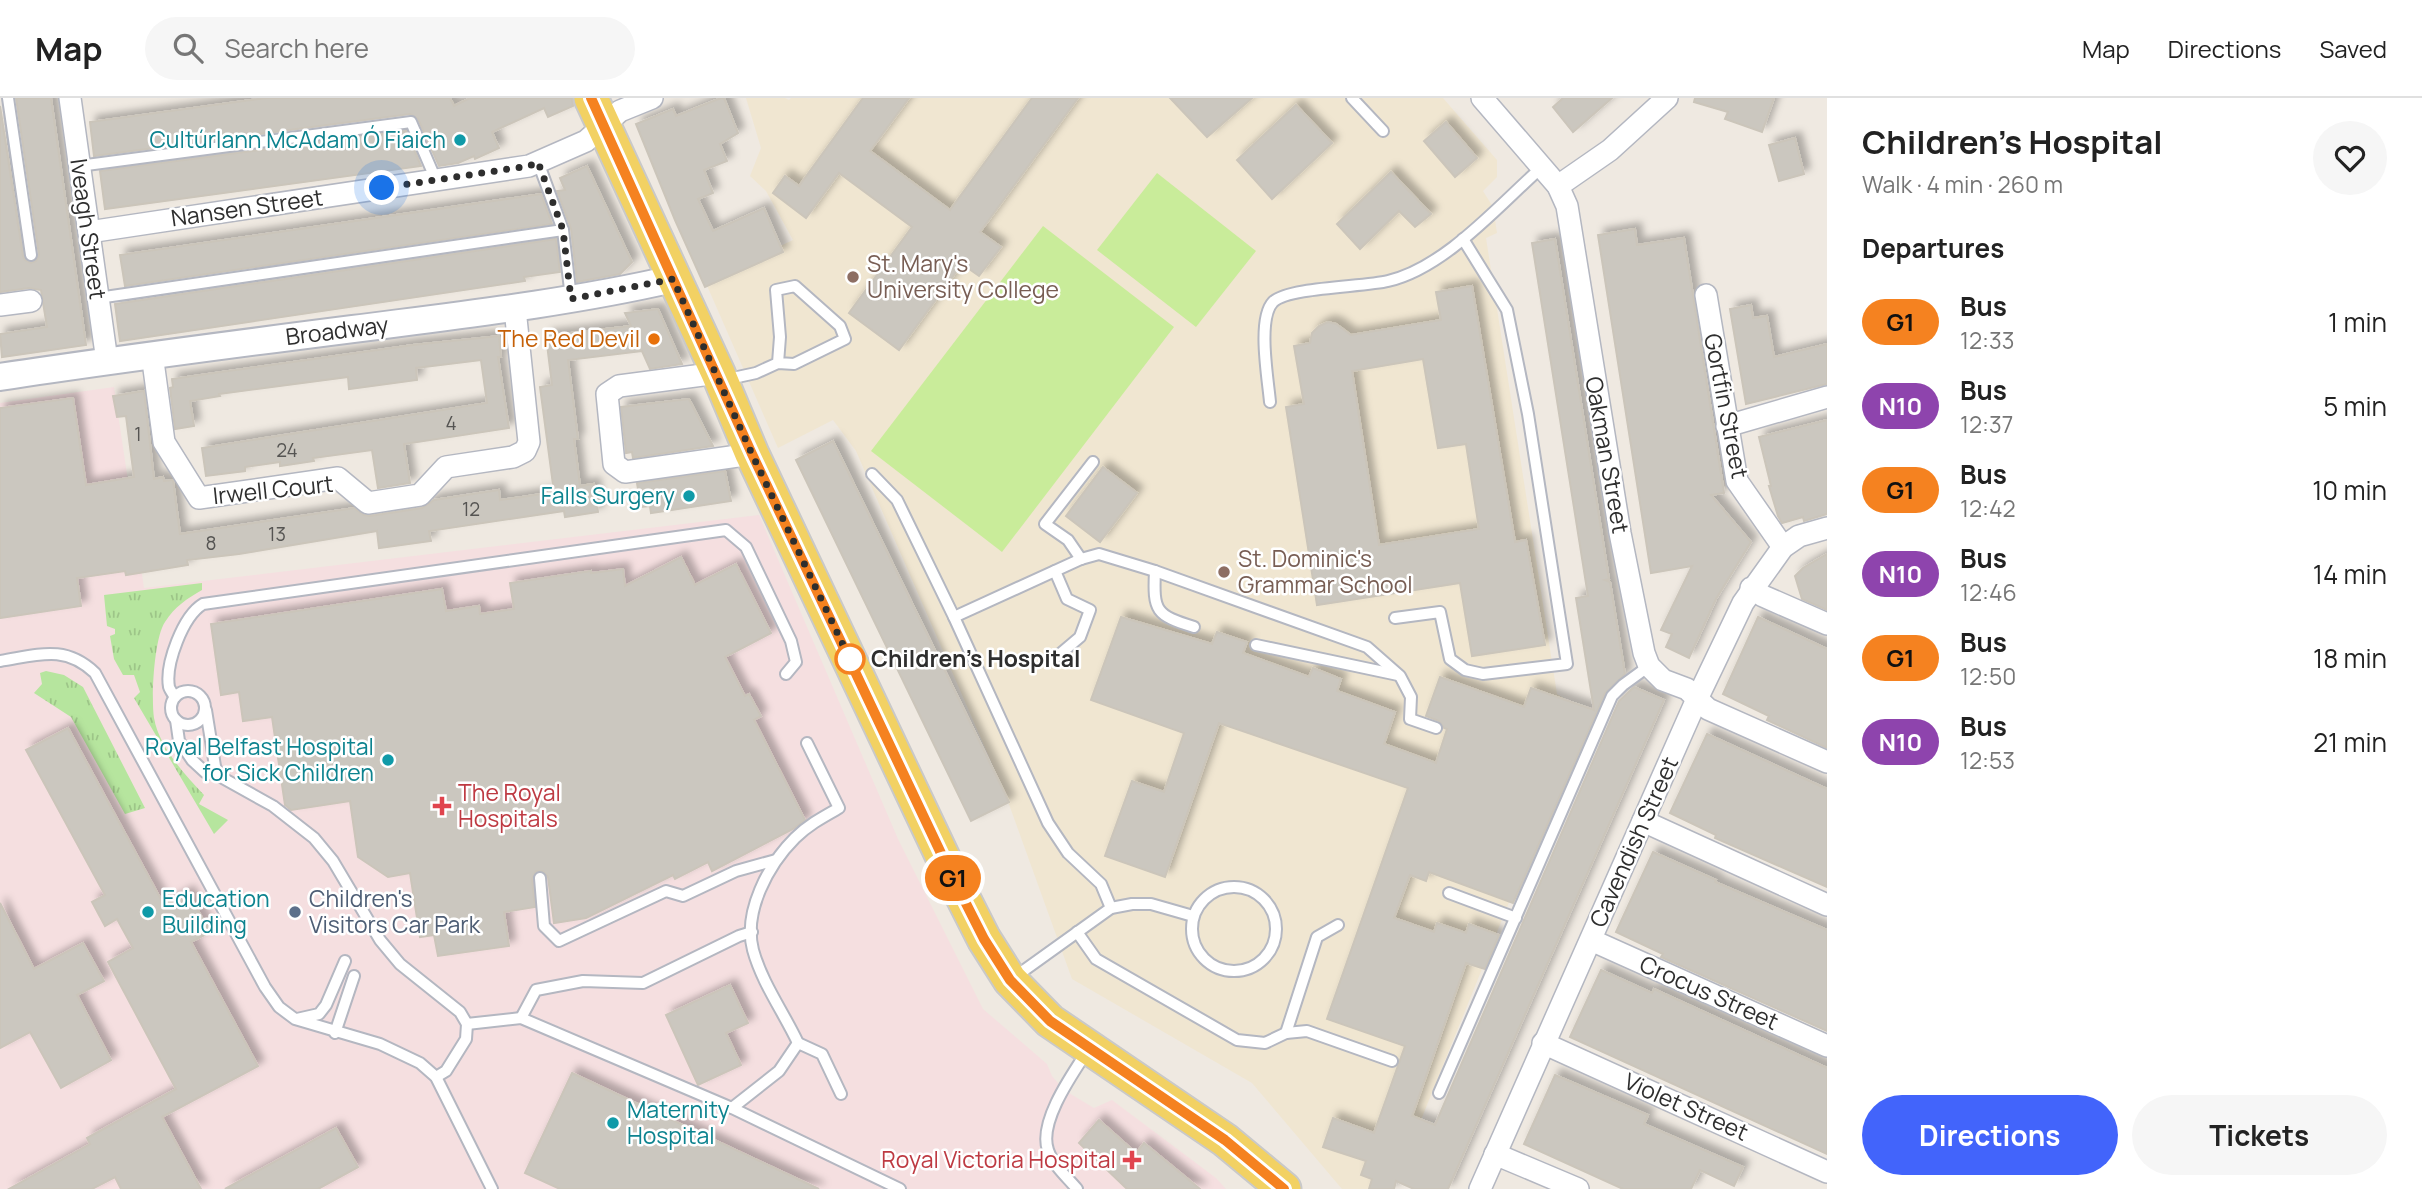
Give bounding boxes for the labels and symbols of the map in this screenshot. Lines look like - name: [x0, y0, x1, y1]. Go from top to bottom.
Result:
- place label: Cultúrlann McAdam Ó Fiaich: [149, 123, 446, 155]
- marker: Cultúrlann McAdam Ó Fiaich: [452, 132, 468, 148]
- street label: Iveagh Street: [63, 156, 115, 301]
- your location: [364, 170, 399, 205]
- street label: Nansen Street: [169, 181, 325, 234]
- place label: St. Mary's University College: [867, 247, 1059, 305]
- marker: St. Mary's University College: [845, 269, 861, 285]
- street label: Broadway: [284, 308, 390, 352]
- place label: The Red Devil: [498, 322, 640, 354]
- marker: The Red Devil: [646, 331, 662, 347]
- street label: Gortfin Street: [1697, 331, 1757, 481]
- street label: Oakman Street: [1578, 374, 1638, 536]
- house number: 4: [445, 410, 457, 436]
- house number: 1: [134, 421, 142, 447]
- house number: 24: [276, 437, 298, 463]
- street label: Irwell Court: [211, 467, 335, 511]
- place label: Falls Surgery: [541, 479, 675, 511]
- marker: Falls Surgery: [681, 488, 697, 504]
- house number: 12: [462, 496, 480, 522]
- house number: 13: [268, 521, 286, 547]
- house number: 8: [205, 530, 217, 556]
- place label: St. Dominic's Grammar School: [1238, 542, 1413, 600]
- marker: St. Dominic's Grammar School: [1216, 564, 1232, 580]
- place label: Children's Hospital: [871, 642, 1080, 674]
- marker: Children's Hospital: [835, 644, 865, 674]
- place label: Royal Belfast Hospital for Sick Children: [145, 730, 374, 788]
- street label: Cavendish Street: [1581, 751, 1685, 932]
- marker: Royal Belfast Hospital for Sick Children: [380, 752, 396, 768]
- place label: The Royal Hospitals: [458, 776, 561, 834]
- marker: The Royal Hospitals: [432, 796, 452, 816]
- line badge: G1: [922, 855, 984, 901]
- place label: Education Building: [162, 882, 270, 940]
- place label: Children's Visitors Car Park: [309, 882, 481, 940]
- marker: Education Building: [140, 904, 156, 920]
- marker: Children's Visitors Car Park: [287, 904, 303, 920]
- street label: Crocus Street: [1635, 947, 1784, 1037]
- street label: Violet Street: [1619, 1065, 1753, 1148]
- place label: Maternity Hospital: [627, 1093, 730, 1151]
- marker: Maternity Hospital: [605, 1115, 621, 1131]
- place label: Royal Victoria Hospital: [881, 1143, 1116, 1175]
- marker: Royal Victoria Hospital: [1122, 1150, 1142, 1170]

